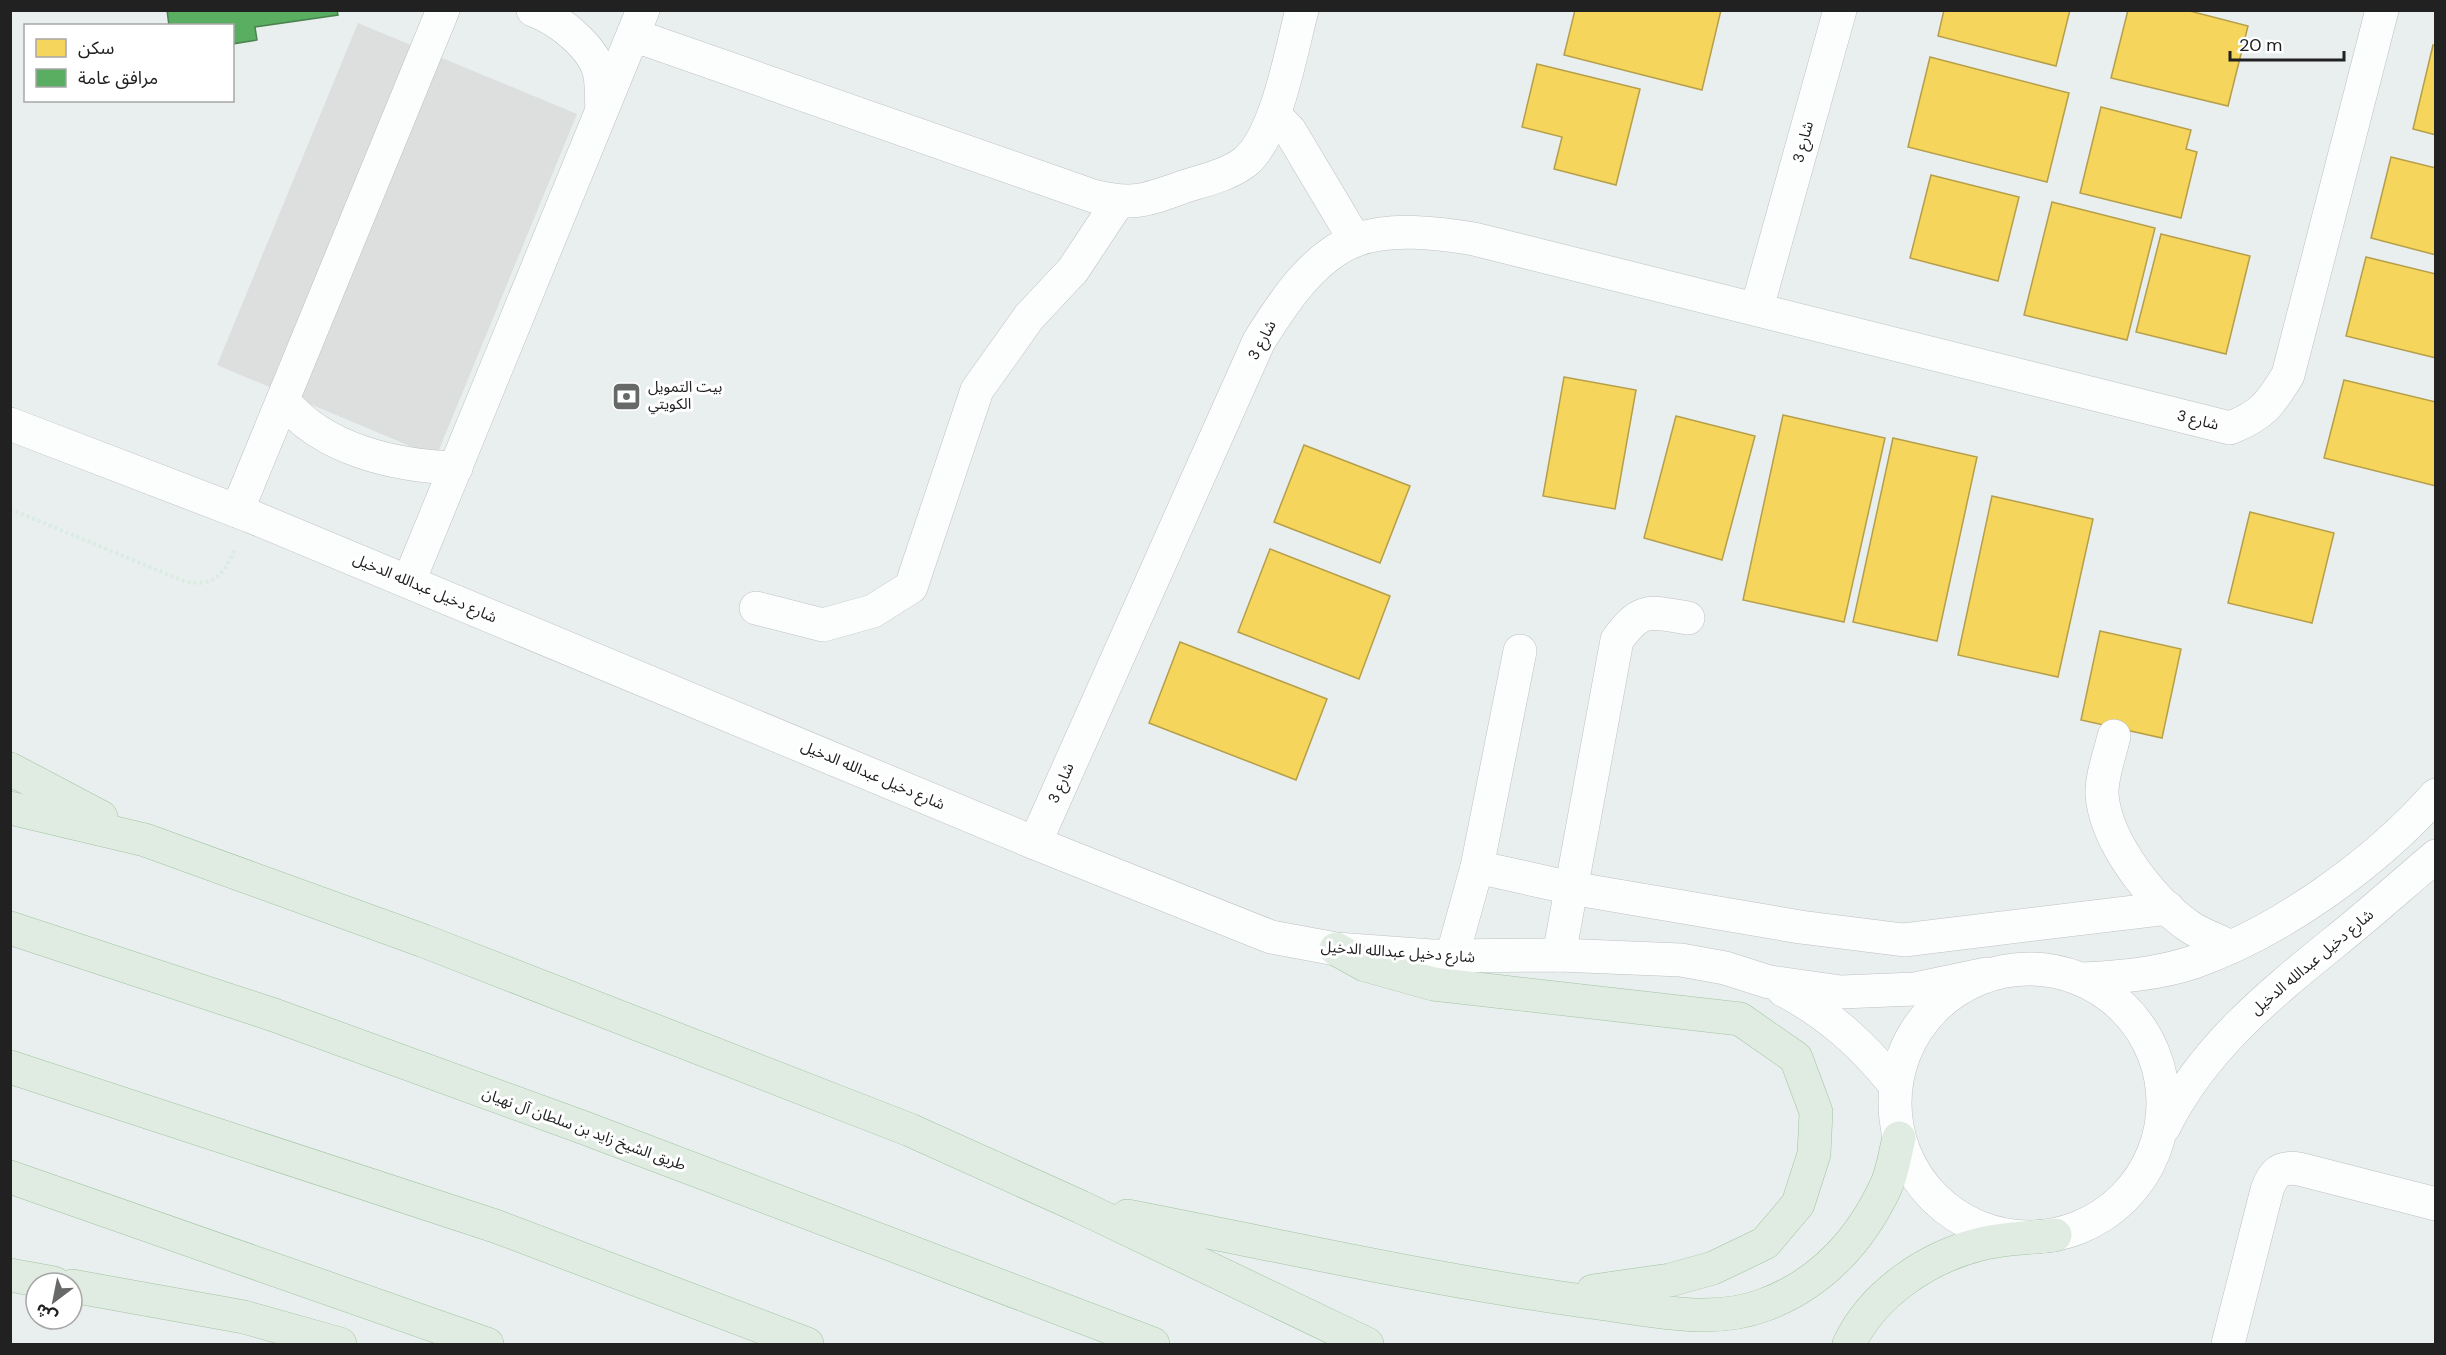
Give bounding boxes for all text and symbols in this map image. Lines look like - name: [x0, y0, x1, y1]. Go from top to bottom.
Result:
- legend: [24, 24, 234, 102]
- scale bar: [2230, 24, 2344, 62]
- text: 20 m: [2239, 33, 2282, 57]
- text: سكن: [78, 36, 114, 60]
- text: مرافق عامة: [78, 66, 158, 90]
- street label: شارع 3: [1788, 119, 1820, 165]
- street label: شارع 3: [1243, 317, 1283, 364]
- place label: بيت التمويل الكويتي: [648, 377, 722, 415]
- bank icon: بيت التمويل الكويتي: [611, 380, 643, 412]
- street label: شارع 3: [2175, 405, 2221, 437]
- street label: شارع دخيل عبدالله الدخيل: [349, 549, 500, 629]
- street label: شارع دخيل عبدالله الدخيل: [797, 736, 948, 816]
- street label: شارع 3: [1043, 759, 1081, 807]
- street label: شارع دخيل عبدالله الدخيل: [2246, 905, 2379, 1021]
- street label: شارع دخيل عبدالله الدخيل: [1320, 937, 1476, 969]
- street label: طريق الشيخ زايد بن سلطان آل نهيان: [479, 1083, 689, 1177]
- north arrow: [24, 1271, 84, 1331]
- text: ش: [31, 1299, 61, 1328]

